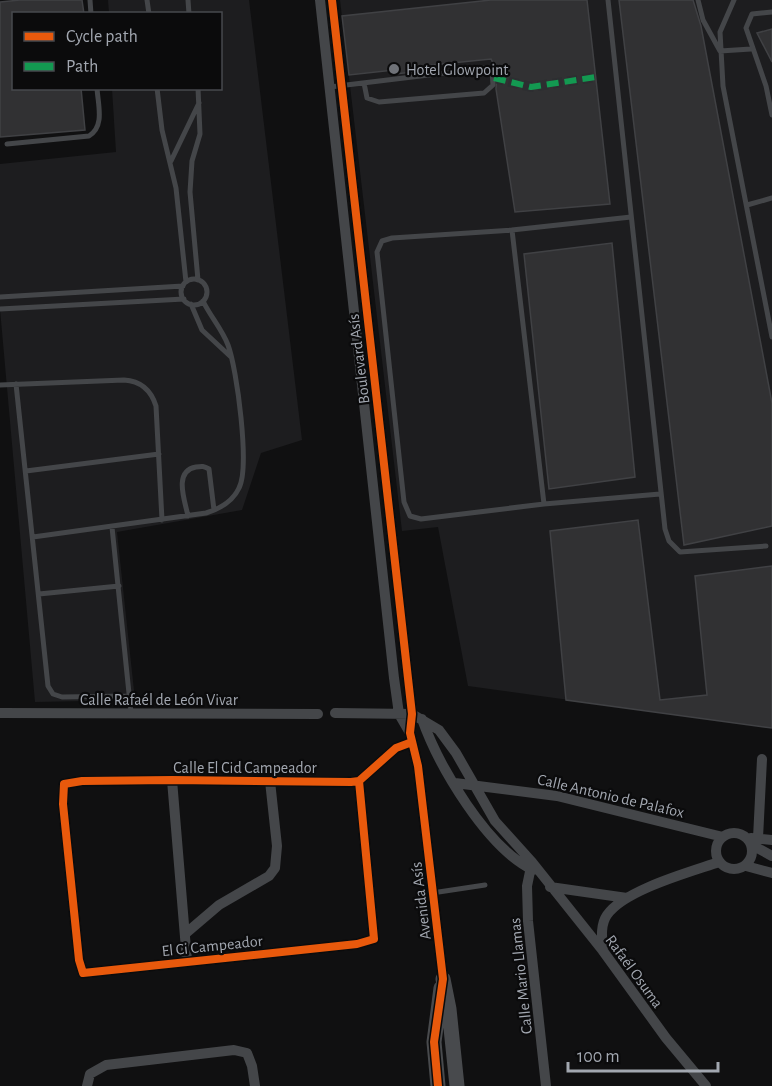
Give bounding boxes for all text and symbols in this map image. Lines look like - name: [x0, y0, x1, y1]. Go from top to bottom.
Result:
- legend: [12, 12, 222, 90]
- text: Cycle path: [66, 28, 138, 46]
- text: Path: [66, 58, 98, 76]
- marker: Hotel Glowpoint: [387, 62, 401, 76]
- place label: Hotel Glowpoint: [406, 62, 508, 78]
- street label: Boulevard Asís: [346, 313, 372, 405]
- street label: Calle Rafaél de León Vivar: [80, 692, 239, 708]
- street label: Calle El Cid Campeador: [173, 760, 318, 776]
- street label: Calle Antonio de Palafox: [536, 771, 686, 821]
- street label: Avenida Asís: [408, 861, 434, 941]
- street label: Calle Mario Llamas: [507, 917, 535, 1035]
- street label: Rafaél Osuma: [602, 932, 666, 1011]
- street label: El Ci Campeador: [161, 933, 264, 959]
- scale bar: [568, 1035, 718, 1073]
- text: 100 m: [577, 1048, 620, 1066]

